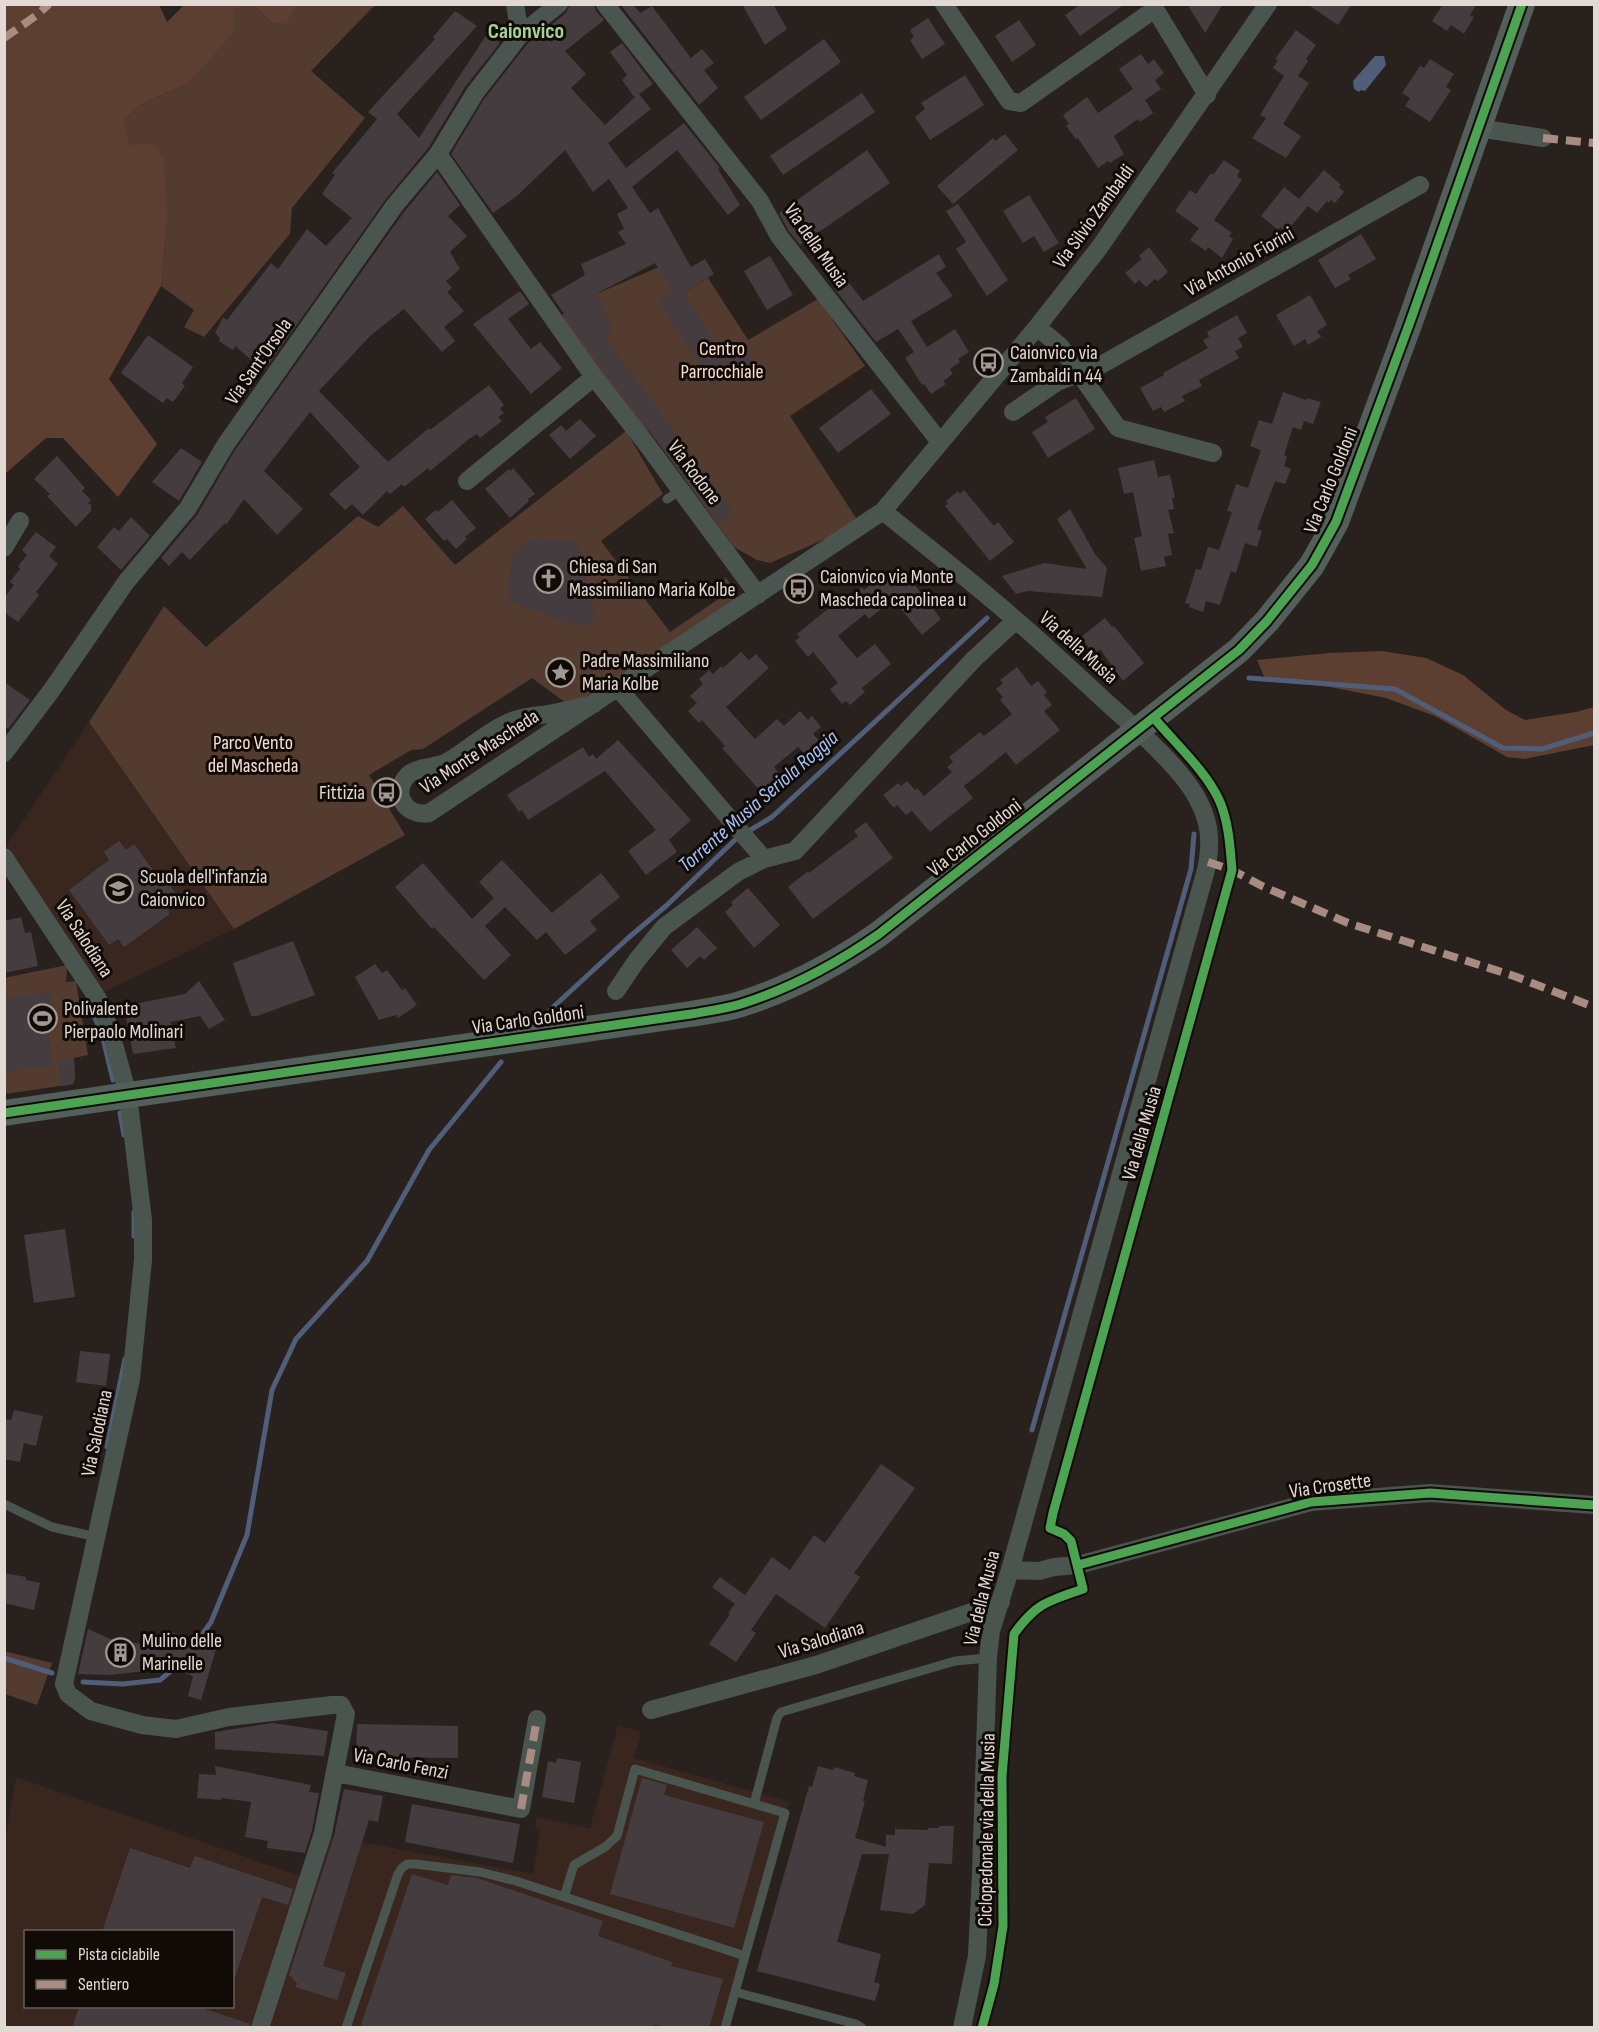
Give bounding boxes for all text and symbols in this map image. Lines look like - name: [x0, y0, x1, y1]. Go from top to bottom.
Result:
- district label: Caionvico: [488, 18, 564, 45]
- street label: Via Silvio Zambaldi: [1048, 160, 1140, 273]
- street label: Via della Musia: [778, 199, 854, 292]
- street label: Via Antonio Fiorini: [1181, 222, 1298, 302]
- street label: Via Sant'Orsola: [220, 314, 297, 409]
- park label: Centro Parrocchiale: [681, 337, 764, 384]
- place label: Caionvico via Zambaldi n 44: [1010, 341, 1102, 388]
- bus stop icon: Caionvico via Zambaldi n 44: [973, 347, 1005, 379]
- street label: Via Carlo Goldoni: [1299, 424, 1363, 537]
- street label: Via Rodone: [662, 436, 726, 509]
- place label: Chiesa di San Massimiliano Maria Kolbe: [569, 555, 736, 602]
- church icon: Chiesa di San Massimiliano Maria Kolbe: [532, 562, 564, 594]
- place label: Caionvico via Monte Mascheda capolinea u: [820, 565, 966, 612]
- bus stop icon: Caionvico via Monte Mascheda capolinea u: [783, 572, 815, 604]
- street label: Via della Musia: [1034, 606, 1122, 689]
- place label: Padre Massimiliano Maria Kolbe: [582, 649, 709, 696]
- place icon: Padre Massimiliano Maria Kolbe: [545, 656, 577, 688]
- street label: Via Monte Mascheda: [416, 704, 544, 799]
- water label: Torrente Musia Seriola Roggia: [673, 725, 844, 878]
- park label: Parco Vento del Mascheda: [208, 731, 298, 778]
- bus stop icon: Fittizia: [370, 776, 402, 808]
- place label: Fittizia: [319, 781, 365, 805]
- street label: Via Carlo Goldoni: [923, 794, 1026, 882]
- place label: Scuola dell'infanzia Caionvico: [140, 865, 267, 912]
- school or university icon: Scuola dell'infanzia Caionvico: [103, 872, 135, 904]
- street label: Via Salodiana: [50, 895, 118, 982]
- place label: Polivalente Pierpaolo Molinari: [64, 997, 183, 1044]
- street label: Via Carlo Goldoni: [471, 1000, 586, 1040]
- sports icon: Polivalente Pierpaolo Molinari: [27, 1003, 59, 1035]
- street label: Via della Musia: [1117, 1083, 1167, 1183]
- street label: Via Salodiana: [76, 1388, 118, 1479]
- street label: Via Crosette: [1288, 1468, 1372, 1504]
- street label: Via della Musia: [959, 1548, 1005, 1648]
- street label: Via Salodiana: [776, 1616, 867, 1664]
- place label: Mulino delle Marinelle: [142, 1629, 222, 1676]
- building icon: Mulino delle Marinelle: [105, 1636, 137, 1668]
- street label: Ciclopedonale via della Musia: [973, 1733, 1001, 1927]
- street label: Via Carlo Fenzi: [351, 1743, 450, 1785]
- legend: [24, 1930, 234, 2008]
- text: Pista ciclabile: [78, 1944, 160, 1965]
- text: Sentiero: [78, 1974, 129, 1995]

